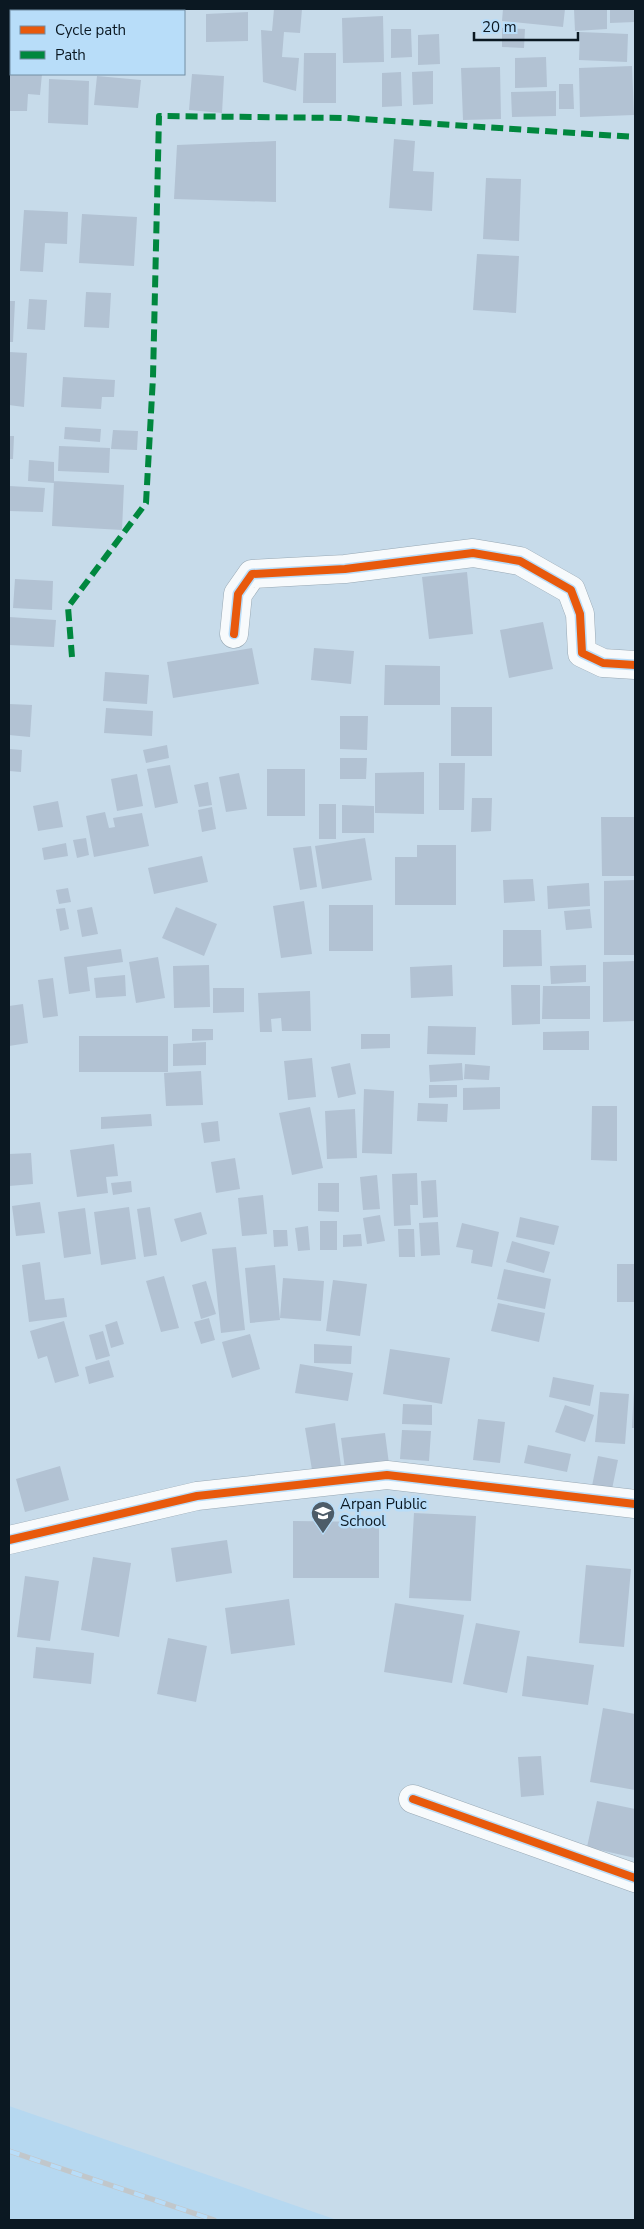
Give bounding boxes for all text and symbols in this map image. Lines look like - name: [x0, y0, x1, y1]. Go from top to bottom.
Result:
- legend: [10, 10, 185, 75]
- scale bar: [474, 10, 578, 42]
- text: 20 m: [482, 17, 517, 37]
- text: Cycle path: [55, 20, 126, 40]
- text: Path: [55, 45, 86, 65]
- place label: Arpan Public School: [340, 1494, 427, 1531]
- school or university icon: Arpan Public School: [310, 1500, 336, 1534]

